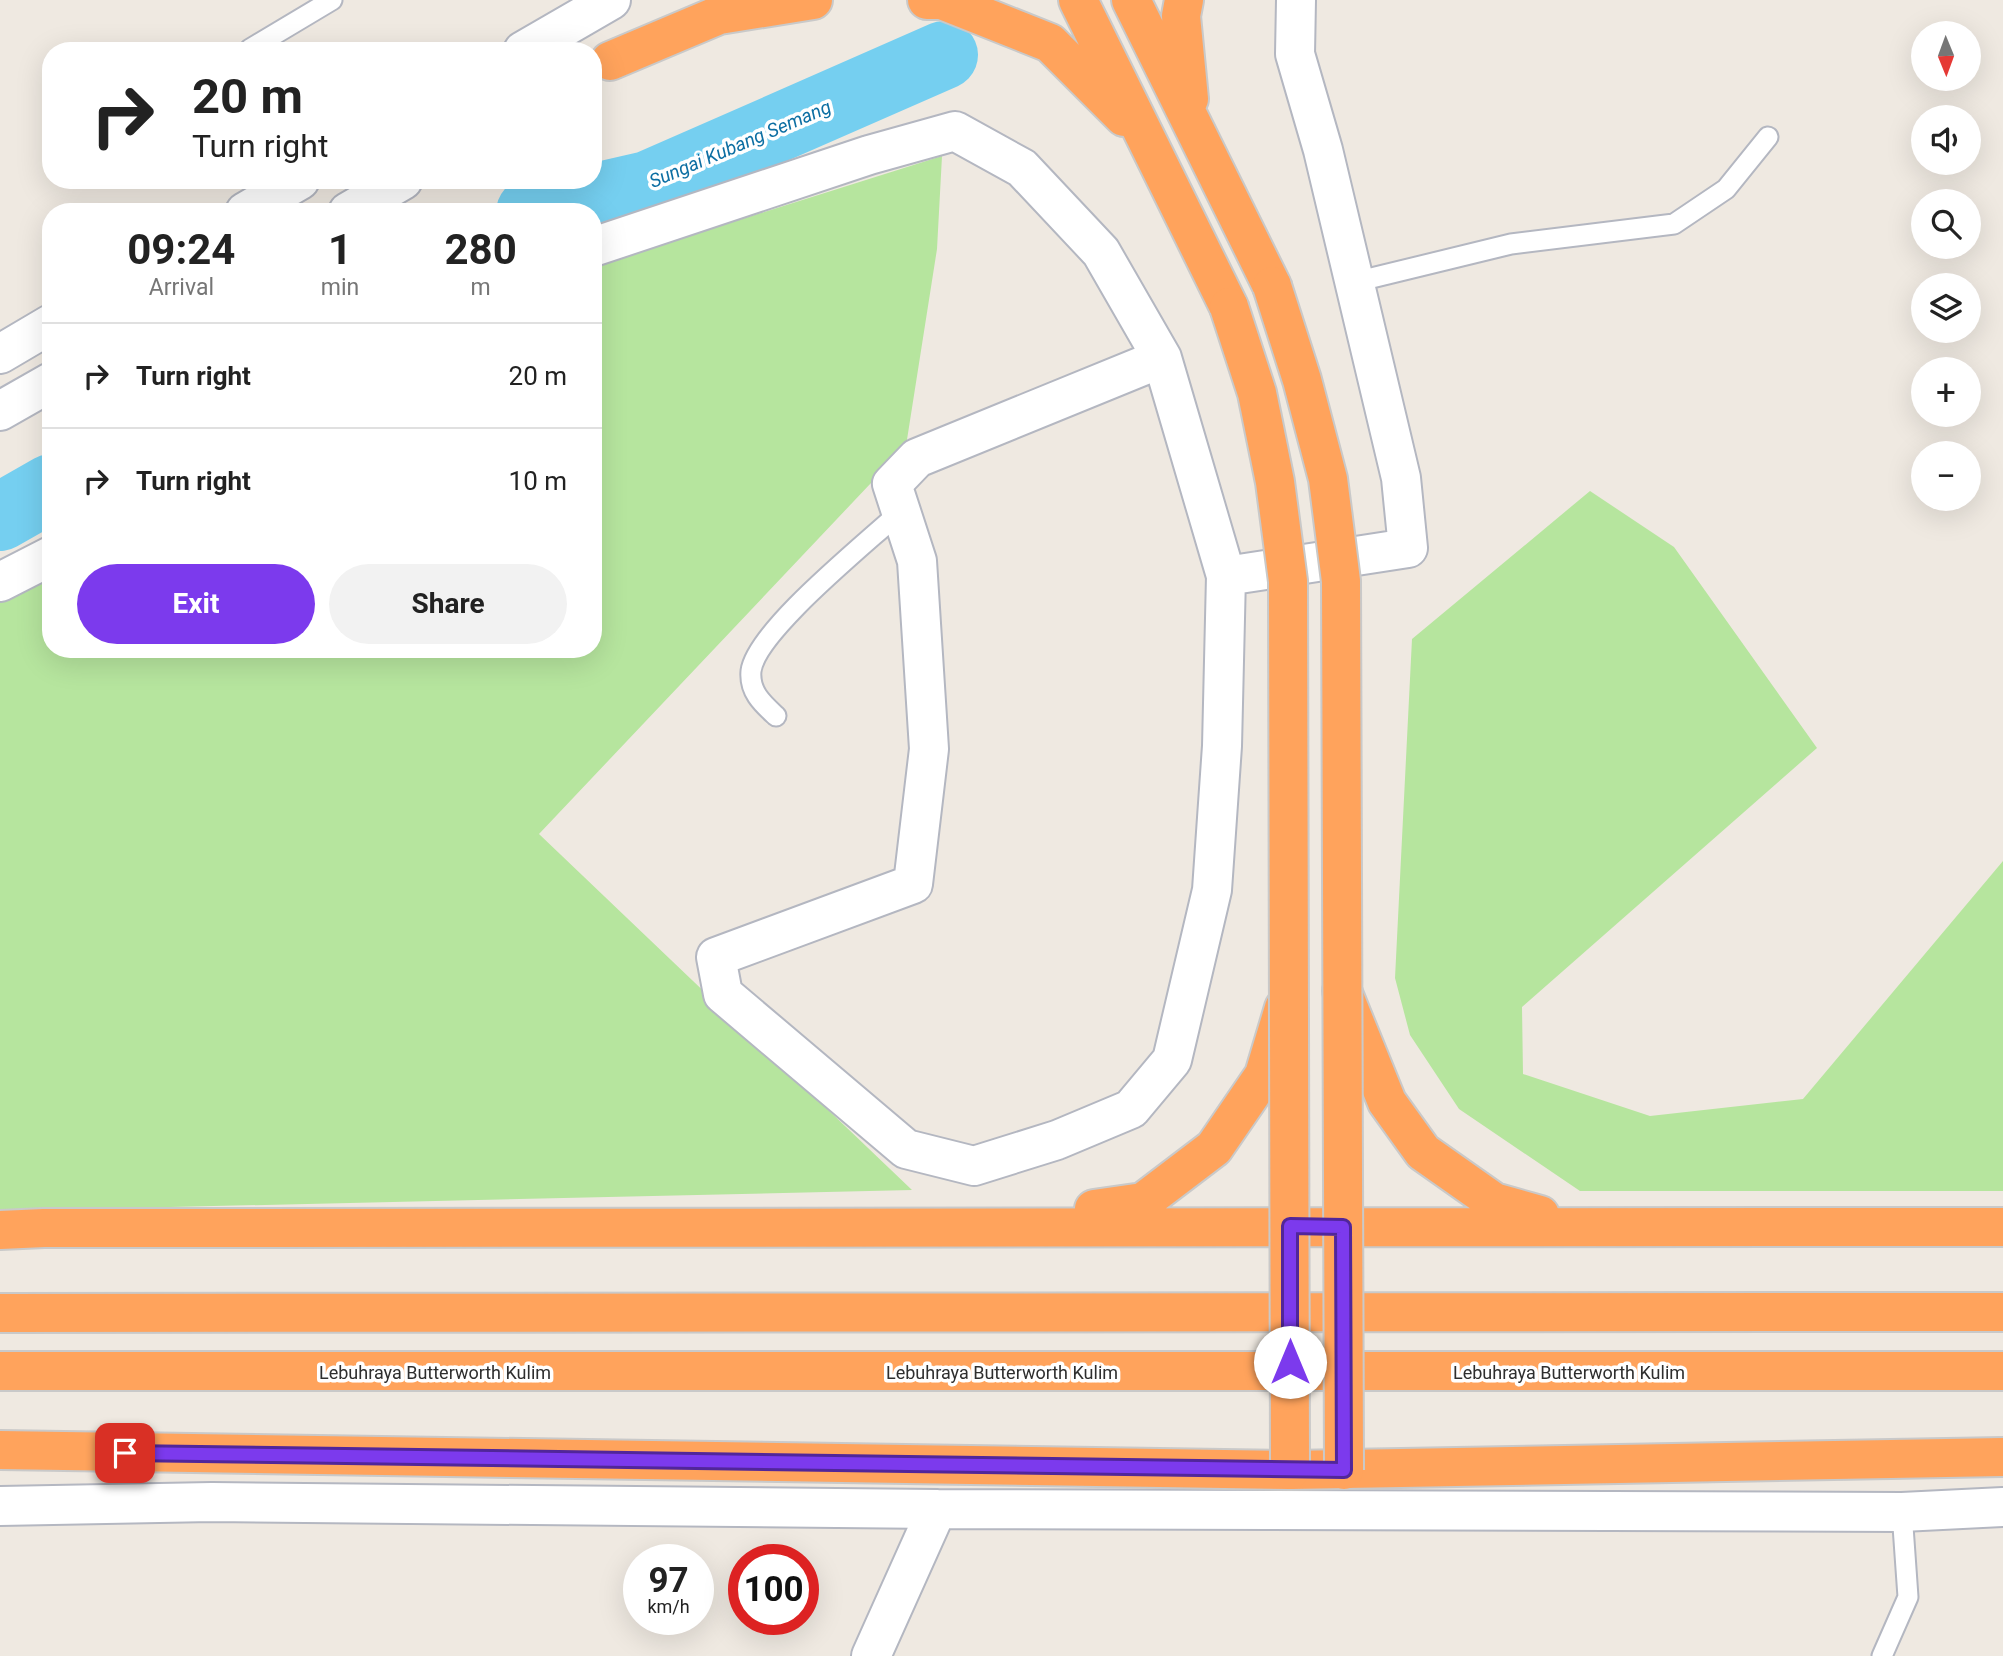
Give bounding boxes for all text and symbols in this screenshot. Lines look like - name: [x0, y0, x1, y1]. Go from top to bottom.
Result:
- north arrow: [1911, 21, 1981, 91]
- map controls: [1911, 21, 1981, 511]
- text: 20 m: [192, 68, 303, 125]
- icon: right: [77, 70, 168, 161]
- water label: Sungai Kubang Semang: [646, 95, 834, 193]
- button: sound: [1911, 105, 1981, 175]
- text: Turn right: [192, 127, 328, 165]
- button: search: [1911, 189, 1981, 259]
- text: 09:24: [127, 225, 235, 274]
- text: 1: [328, 225, 352, 274]
- text: 280: [444, 225, 517, 274]
- button: layers: [1911, 273, 1981, 343]
- text: Arrival: [149, 274, 214, 301]
- text: min: [321, 274, 359, 301]
- text: m: [471, 274, 491, 301]
- icon: right: [77, 357, 115, 395]
- button: +: [1911, 357, 1981, 427]
- text: Turn right: [136, 361, 251, 391]
- text: 20 m: [509, 361, 567, 391]
- button: −: [1911, 441, 1981, 511]
- icon: right: [77, 462, 115, 500]
- text: Turn right: [136, 466, 251, 496]
- text: 10 m: [509, 466, 567, 496]
- button: Exit: [77, 564, 315, 644]
- button: Share: [329, 564, 567, 644]
- position arrow: [1253, 1325, 1327, 1399]
- street label: Lebuhraya Butterworth Kulim: [319, 1362, 551, 1383]
- street label: Lebuhraya Butterworth Kulim: [886, 1362, 1118, 1383]
- street label: Lebuhraya Butterworth Kulim: [1453, 1362, 1685, 1383]
- pin: [95, 1423, 155, 1483]
- icon: arrive: [106, 1434, 144, 1472]
- speed limit sign: 100: [728, 1544, 819, 1635]
- text: 97: [648, 1560, 689, 1601]
- text: km/h: [647, 1596, 690, 1617]

